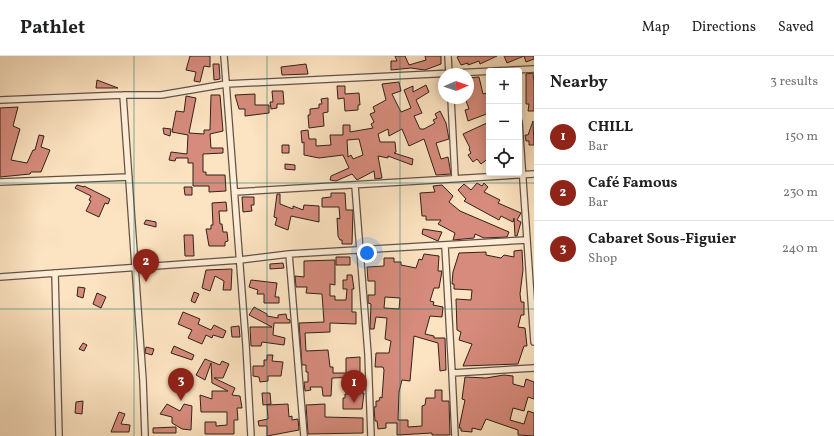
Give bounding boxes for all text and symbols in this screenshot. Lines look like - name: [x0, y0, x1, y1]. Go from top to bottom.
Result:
- text: Pathlet: [20, 15, 85, 41]
- text: Map: [642, 18, 670, 37]
- text: Directions: [692, 18, 756, 37]
- text: Saved: [778, 18, 814, 37]
- north arrow: [438, 68, 474, 104]
- map controls: [486, 68, 522, 176]
- button: +: [486, 68, 522, 104]
- text: Nearby: [550, 71, 608, 94]
- text: 3 results: [770, 73, 818, 91]
- button: −: [486, 104, 522, 140]
- text: CHILL: [588, 117, 633, 138]
- text: 1: [560, 128, 566, 146]
- text: 150 m: [785, 128, 818, 146]
- text: Bar: [588, 138, 608, 156]
- button: locate: [486, 140, 522, 176]
- text: Café Famous: [588, 173, 678, 194]
- text: 2: [560, 184, 566, 202]
- text: 230 m: [783, 184, 818, 202]
- text: Bar: [588, 194, 608, 212]
- text: Cabaret Sous-Figuier: [588, 229, 736, 250]
- text: 3: [560, 240, 566, 258]
- text: 240 m: [782, 240, 818, 258]
- your location: [357, 243, 377, 263]
- pin: 2: [133, 249, 159, 282]
- text: Shop: [588, 250, 617, 268]
- pin: 3: [168, 368, 194, 401]
- pin: 1: [341, 370, 367, 403]

